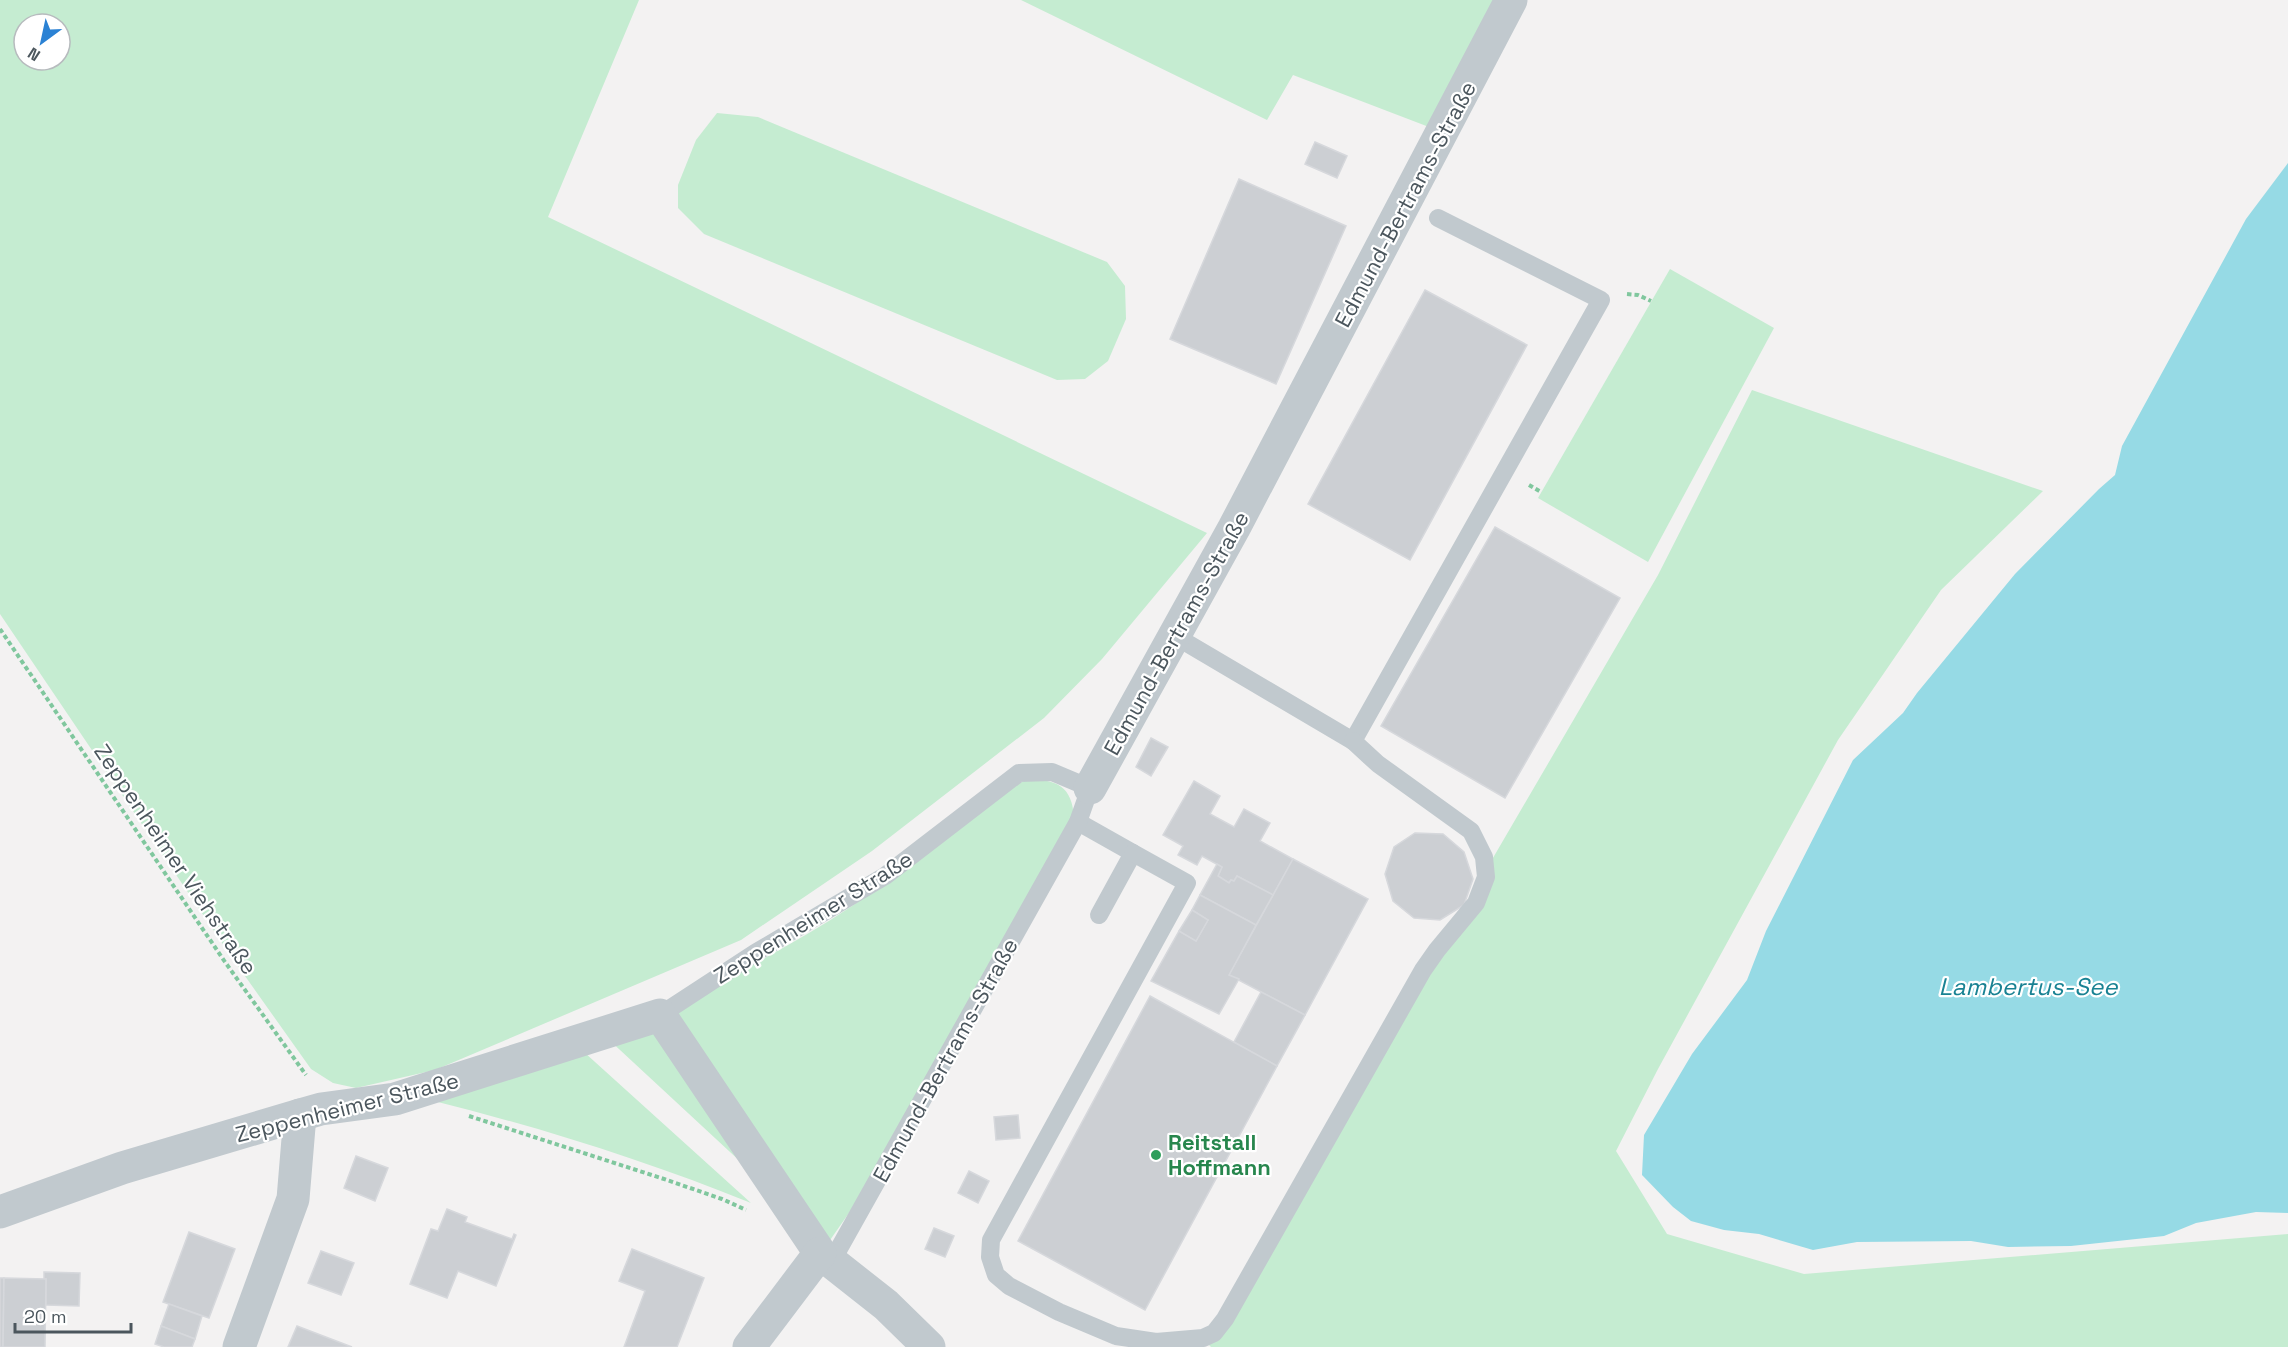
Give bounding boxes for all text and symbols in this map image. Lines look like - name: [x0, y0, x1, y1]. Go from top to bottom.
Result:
- north arrow: [12, 12, 72, 72]
- text: N: [24, 42, 44, 66]
- street label: Edmund-Bertrams-Straße: [1328, 76, 1482, 332]
- street label: Edmund-Bertrams-Straße: [1097, 506, 1255, 760]
- street label: Zeppenheimer Viehstraße: [88, 738, 264, 980]
- street label: Zeppenheimer Straße: [708, 844, 918, 990]
- street label: Edmund-Bertrams-Straße: [866, 933, 1024, 1187]
- water label: Lambertus-See: [1939, 971, 2118, 1002]
- street label: Zeppenheimer Straße: [232, 1066, 462, 1148]
- place label: Reitstall Hoffmann: [1168, 1128, 1271, 1181]
- marker: Reitstall Hoffmann: [1149, 1148, 1163, 1162]
- scale bar: [15, 1296, 130, 1334]
- text: 20 m: [24, 1305, 67, 1328]

